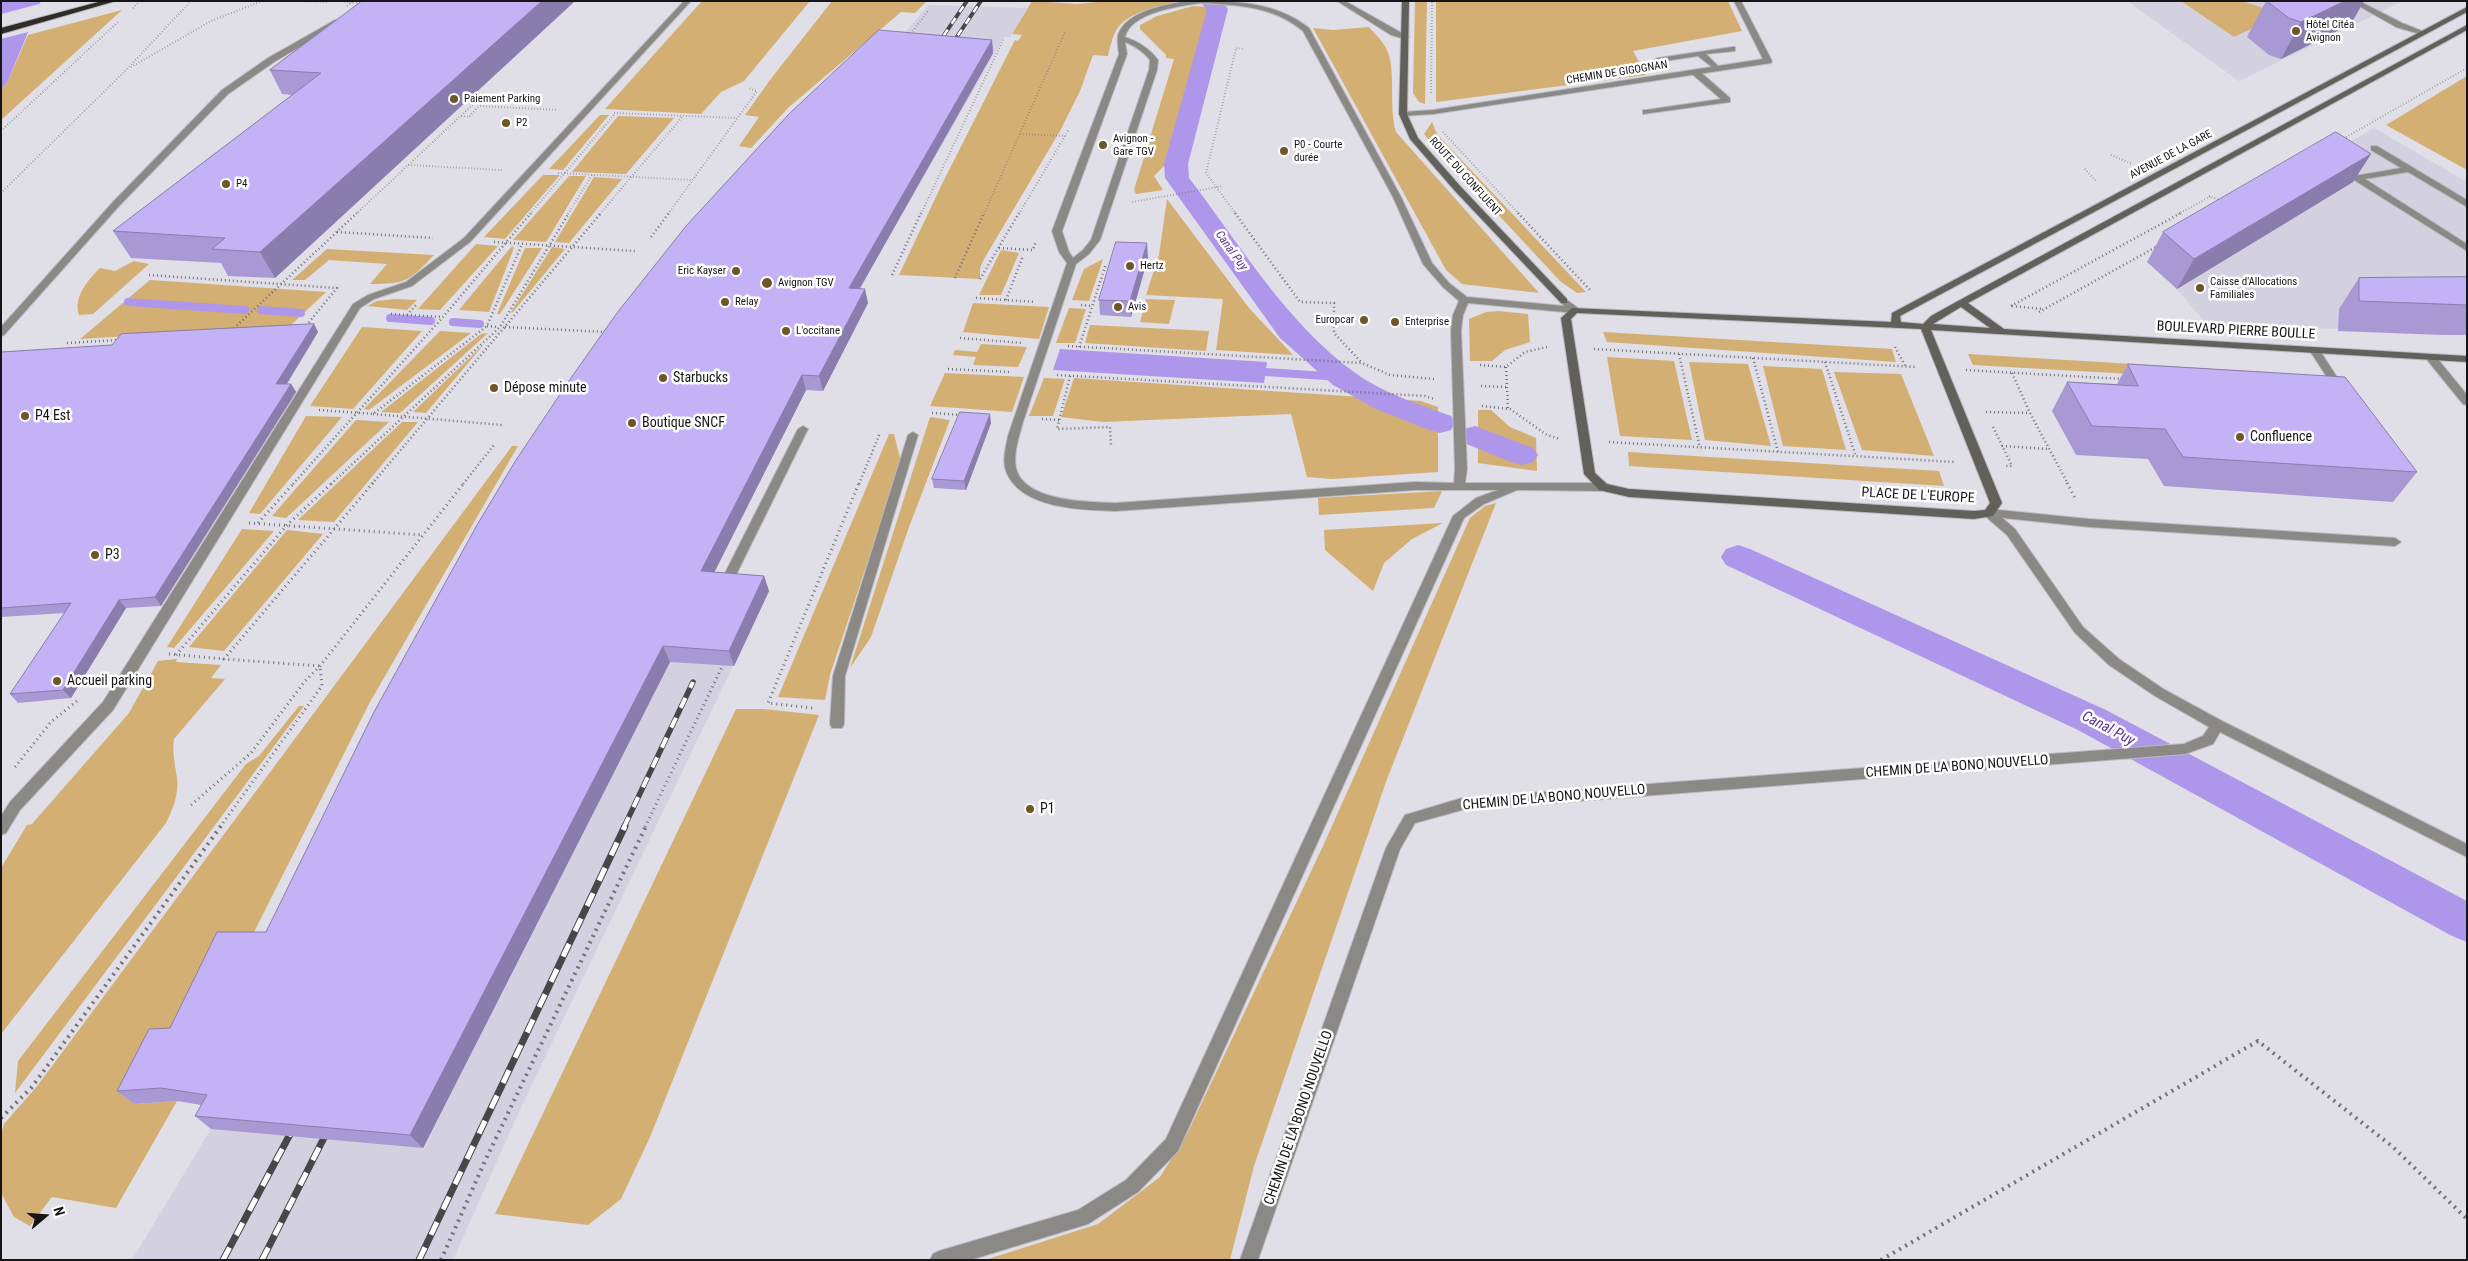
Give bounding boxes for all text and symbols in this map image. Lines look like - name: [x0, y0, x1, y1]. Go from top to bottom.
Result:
- place label: Hôtel Citéa Avignon: [2306, 18, 2354, 44]
- marker: Hôtel Citéa Avignon: [2290, 25, 2302, 37]
- street label: CHEMIN DE GIGOGNAN: [1566, 58, 1668, 88]
- place label: Paiement Parking: [464, 92, 540, 106]
- marker: Paiement Parking: [448, 93, 460, 105]
- place label: P2: [516, 116, 528, 130]
- marker: P2: [500, 117, 512, 129]
- street label: AVENUE DE LA GARE: [2128, 128, 2214, 182]
- place label: Avignon - Gare TGV: [1113, 132, 1154, 158]
- street label: ROUTE DU CONFLUENT: [1426, 135, 1504, 219]
- place label: P0 - Courte durée: [1294, 138, 1342, 164]
- marker: Avignon - Gare TGV: [1097, 139, 1109, 151]
- marker: P0 - Courte durée: [1278, 145, 1290, 157]
- place label: P4: [236, 177, 248, 191]
- marker: P4: [220, 178, 232, 190]
- water label: Canal Puy: [1212, 228, 1250, 274]
- place label: Hertz: [1140, 259, 1164, 273]
- marker: Hertz: [1124, 260, 1136, 272]
- place label: Eric Kayser: [678, 264, 726, 278]
- marker: Eric Kayser: [730, 265, 742, 277]
- place label: Caisse d'Allocations Familiales: [2210, 275, 2297, 301]
- marker: Avignon TGV: [760, 276, 774, 290]
- place label: Avignon TGV: [778, 276, 834, 290]
- marker: Caisse d'Allocations Familiales: [2194, 282, 2206, 294]
- place label: Relay: [735, 295, 758, 309]
- marker: Relay: [719, 296, 731, 308]
- place label: Avis: [1128, 300, 1146, 314]
- marker: Avis: [1112, 301, 1124, 313]
- place label: Europcar: [1315, 313, 1354, 327]
- marker: Europcar: [1358, 314, 1370, 326]
- place label: Enterprise: [1405, 315, 1449, 329]
- marker: Enterprise: [1389, 316, 1401, 328]
- street label: BOULEVARD PIERRE BOULLE: [2156, 318, 2316, 344]
- place label: L'occitane: [796, 324, 840, 338]
- marker: L'occitane: [780, 325, 792, 337]
- place label: Starbucks: [673, 370, 728, 386]
- marker: Starbucks: [657, 372, 669, 384]
- place label: Dépose minute: [504, 380, 587, 396]
- marker: Dépose minute: [488, 382, 500, 394]
- place label: P4 Est: [35, 408, 70, 424]
- marker: P4 Est: [19, 410, 31, 422]
- place label: Boutique SNCF: [642, 415, 725, 431]
- marker: Boutique SNCF: [626, 417, 638, 429]
- place label: Confluence: [2250, 429, 2312, 445]
- marker: Confluence: [2234, 431, 2246, 443]
- street label: PLACE DE L'EUROPE: [1861, 485, 1975, 507]
- place label: P3: [105, 547, 120, 563]
- marker: P3: [89, 549, 101, 561]
- place label: Accueil parking: [67, 673, 152, 689]
- marker: Accueil parking: [51, 675, 63, 687]
- water label: Canal Puy: [2079, 708, 2137, 750]
- street label: CHEMIN DE LA BONO NOUVELLO: [1865, 752, 2049, 782]
- street label: CHEMIN DE LA BONO NOUVELLO: [1462, 782, 1646, 814]
- place label: P1: [1040, 801, 1055, 817]
- marker: P1: [1024, 803, 1036, 815]
- street label: CHEMIN DE LA BONO NOUVELLO: [1261, 1029, 1337, 1207]
- north arrow: [20, 1191, 70, 1241]
- text: N: [50, 1205, 68, 1218]

